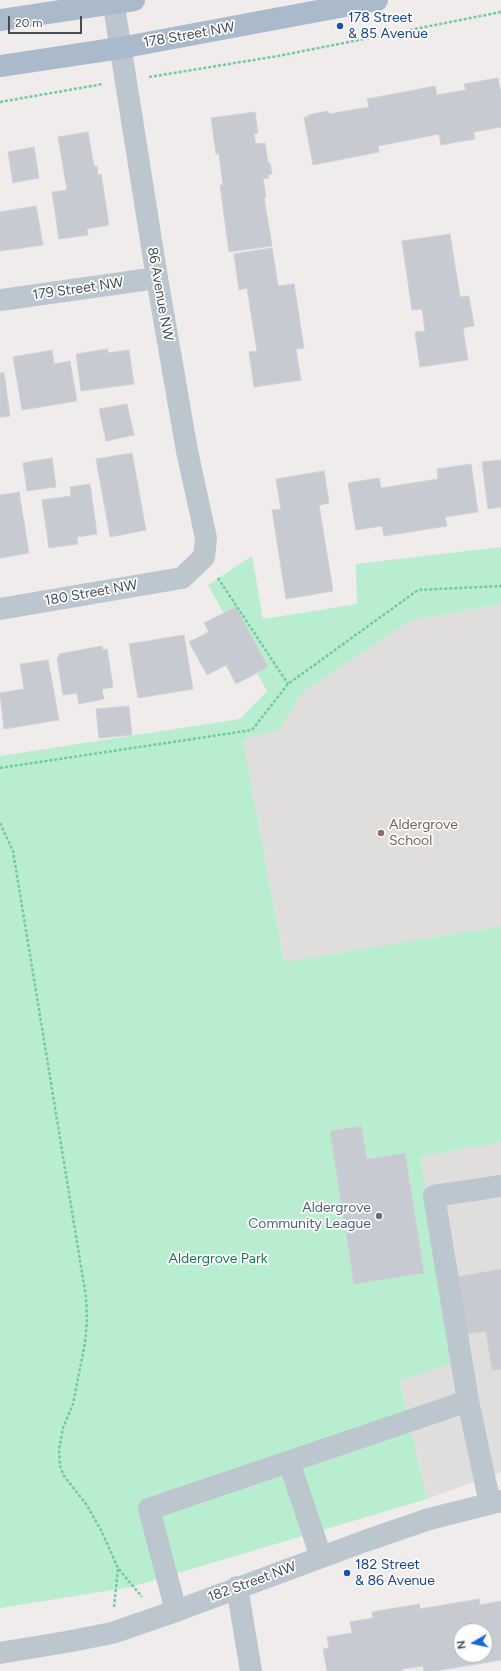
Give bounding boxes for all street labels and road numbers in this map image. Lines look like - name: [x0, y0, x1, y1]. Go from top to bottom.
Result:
- street label: 178 Street NW: [142, 19, 236, 51]
- street label: 86 Avenue NW: [143, 246, 177, 342]
- street label: 179 Street NW: [31, 274, 125, 304]
- street label: 180 Street NW: [43, 577, 139, 609]
- street label: 182 Street NW: [206, 1558, 298, 1606]

